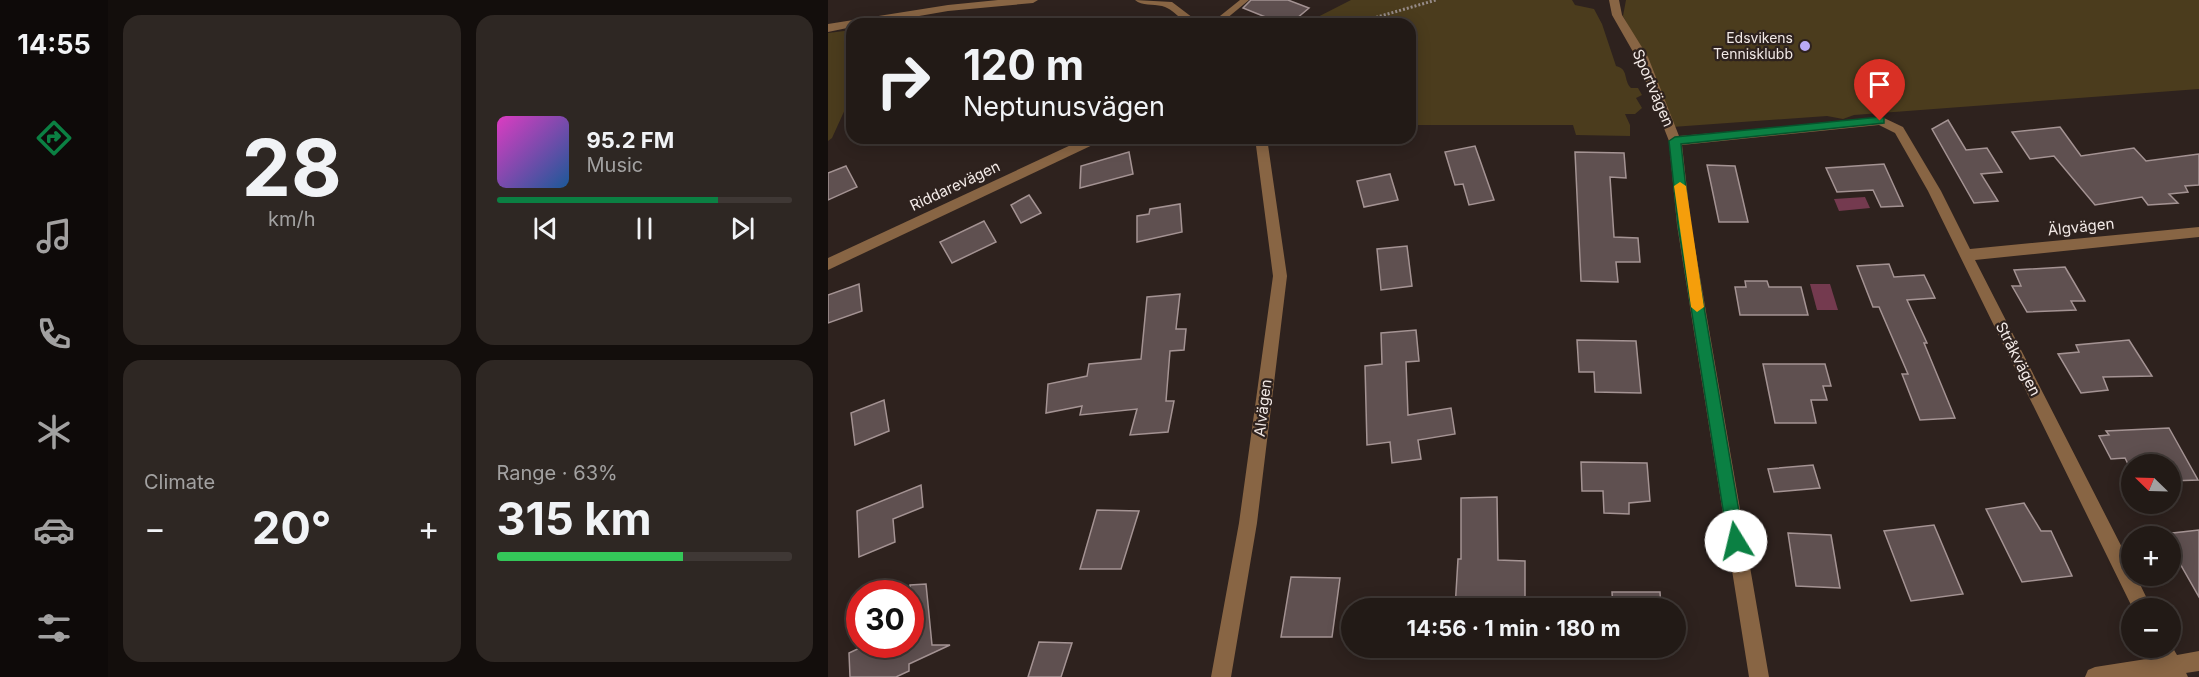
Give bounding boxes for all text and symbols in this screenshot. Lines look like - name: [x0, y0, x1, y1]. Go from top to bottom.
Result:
- text: 14:55: [17, 28, 91, 61]
- place label: Edsvikens Tennisklubb: [1713, 29, 1793, 62]
- text: 120 m: [963, 39, 1084, 90]
- marker: Edsvikens Tennisklubb: [1798, 39, 1812, 53]
- icon: right: [864, 42, 942, 120]
- street label: Sportvägen: [1629, 46, 1678, 129]
- pin: [1854, 59, 1905, 121]
- icon: arrive: [1863, 68, 1896, 101]
- text: Neptunusvägen: [963, 90, 1165, 123]
- icon: directions: [33, 117, 75, 159]
- text: 28: [242, 120, 342, 215]
- text: 95.2 FM: [587, 127, 674, 153]
- text: Music: [587, 153, 643, 177]
- street label: Riddarevägen: [907, 156, 1003, 215]
- text: km/h: [268, 207, 316, 231]
- icon: previous: [529, 212, 562, 245]
- icon: pause: [628, 212, 661, 245]
- icon: next: [726, 212, 759, 245]
- street label: Älgvägen: [2047, 214, 2115, 239]
- icon: music: [33, 215, 75, 257]
- icon: phone: [33, 313, 75, 355]
- street label: Stråkvägen: [1992, 319, 2045, 399]
- street label: Alvägen: [1250, 378, 1275, 438]
- icon: climate: [33, 411, 75, 453]
- north arrow: [2121, 454, 2181, 514]
- map controls: [2121, 454, 2181, 658]
- text: Range · 63%: [497, 461, 618, 485]
- text: Climate: [144, 470, 215, 494]
- text: 315 km: [497, 491, 652, 546]
- text: 20°: [252, 500, 331, 555]
- text: −: [144, 508, 166, 548]
- text: +: [418, 508, 440, 548]
- icon: car: [33, 509, 75, 551]
- position arrow: [1704, 509, 1768, 573]
- button: +: [2121, 526, 2181, 586]
- speed limit sign: 30: [846, 580, 924, 658]
- button: −: [2121, 598, 2181, 658]
- icon: filters: [33, 607, 75, 649]
- text: 14:56 · 1 min · 180 m: [1407, 615, 1620, 641]

